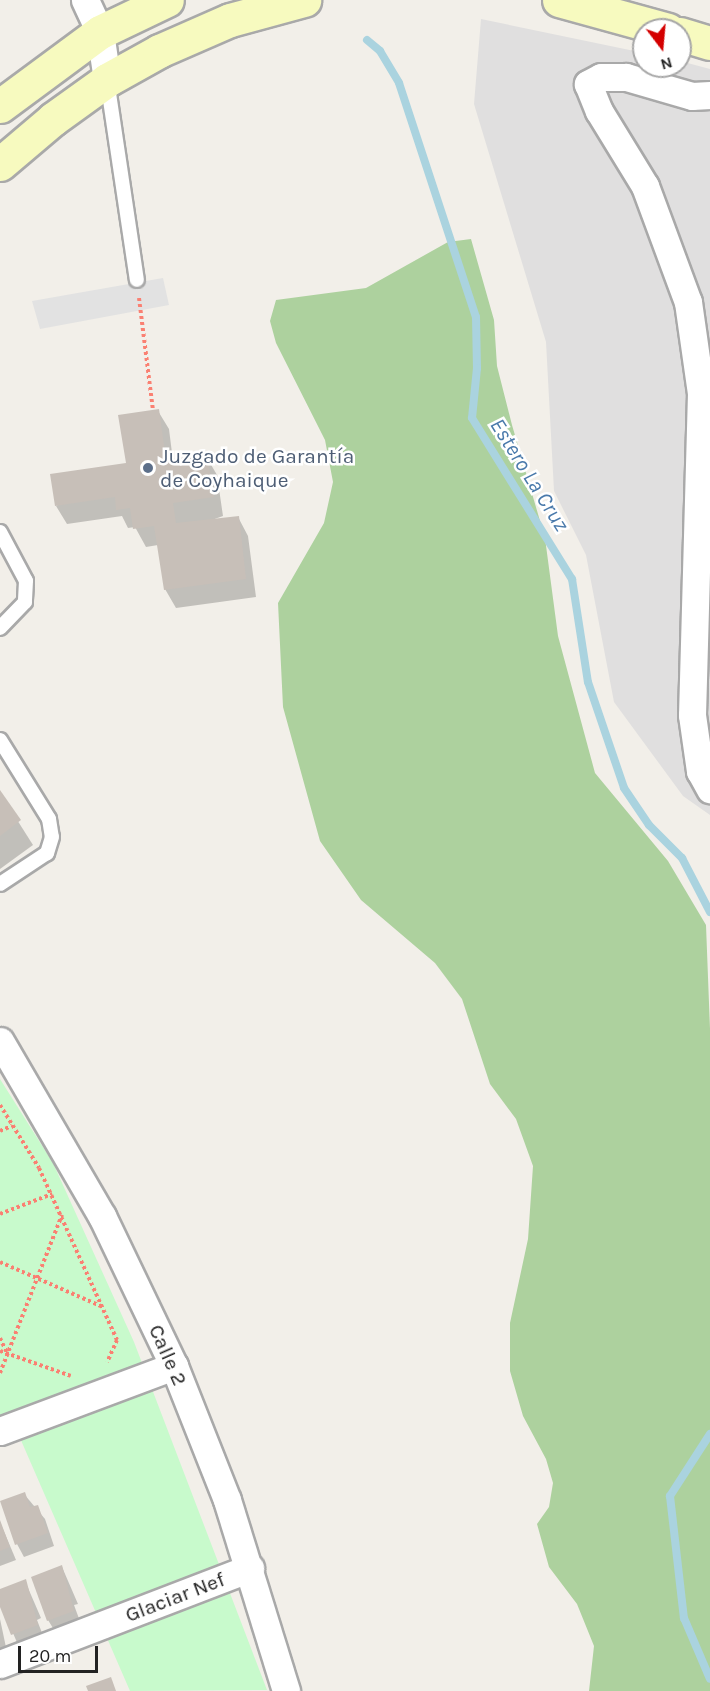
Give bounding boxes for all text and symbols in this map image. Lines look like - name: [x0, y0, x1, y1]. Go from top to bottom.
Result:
- north arrow: [632, 18, 692, 78]
- text: N: [658, 53, 675, 75]
- water label: Estero La Cruz: [484, 414, 574, 536]
- place label: Juzgado de Garantía de Coyhaique: [160, 443, 354, 493]
- marker: Juzgado de Garantía de Coyhaique: [141, 461, 155, 475]
- street label: Calle 2: [143, 1321, 193, 1389]
- street label: Glaciar Nef: [122, 1567, 228, 1627]
- scale bar: [21, 1634, 100, 1672]
- text: 20 m: [29, 1645, 71, 1667]

